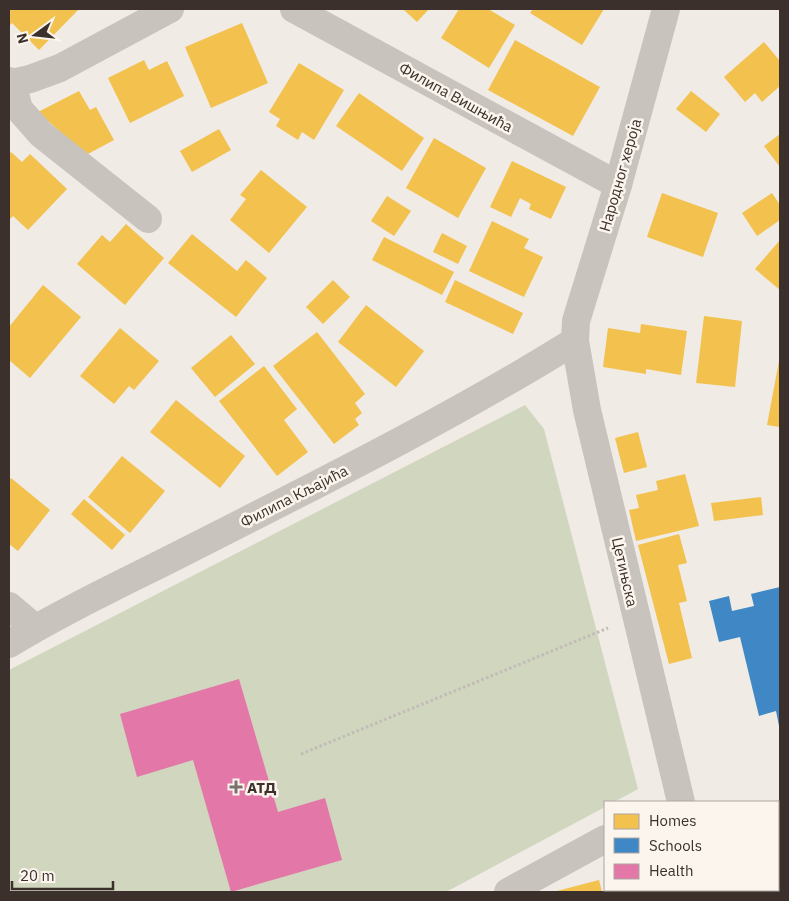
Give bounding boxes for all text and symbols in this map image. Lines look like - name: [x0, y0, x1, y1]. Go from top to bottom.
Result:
- north arrow: [10, 10, 60, 60]
- text: N: [12, 31, 32, 46]
- street label: Филипа Вишњића: [396, 58, 516, 136]
- street label: Народног хероја: [595, 116, 645, 234]
- street label: Филипа Кљајића: [237, 461, 351, 531]
- street label: Цетињска: [608, 535, 642, 609]
- place label: АТД: [247, 778, 276, 797]
- marker: АТД: [229, 780, 243, 794]
- legend: [604, 801, 779, 891]
- text: Homes: [649, 811, 697, 830]
- text: Schools: [649, 836, 702, 855]
- scale bar: [12, 858, 114, 890]
- text: Health: [649, 861, 694, 880]
- text: 20 m: [20, 866, 55, 885]

